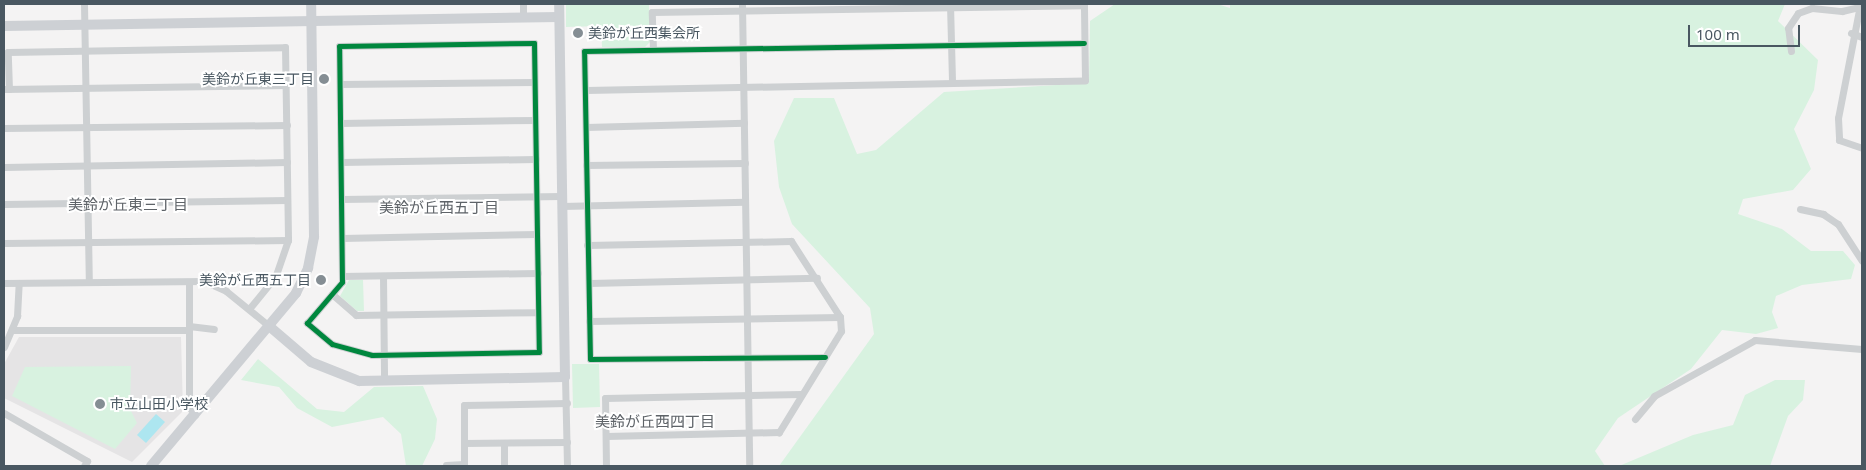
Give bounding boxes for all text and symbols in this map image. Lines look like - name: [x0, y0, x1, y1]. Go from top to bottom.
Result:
- scale bar: [1691, 15, 1804, 47]
- text: 100 m: [1696, 24, 1740, 44]
- place label: 美鈴が丘西集会所: [588, 25, 700, 41]
- marker: 美鈴が丘西集会所: [572, 27, 584, 39]
- place label: 美鈴が丘東三丁目: [202, 71, 314, 87]
- marker: 美鈴が丘東三丁目: [318, 73, 330, 85]
- district label: 美鈴が丘東三丁目: [68, 196, 188, 214]
- district label: 美鈴が丘西五丁目: [379, 199, 499, 217]
- place label: 美鈴が丘西五丁目: [199, 272, 311, 288]
- marker: 美鈴が丘西五丁目: [315, 274, 327, 286]
- place label: 市立山田小学校: [110, 396, 208, 412]
- marker: 市立山田小学校: [94, 398, 106, 410]
- district label: 美鈴が丘西四丁目: [595, 413, 715, 431]

